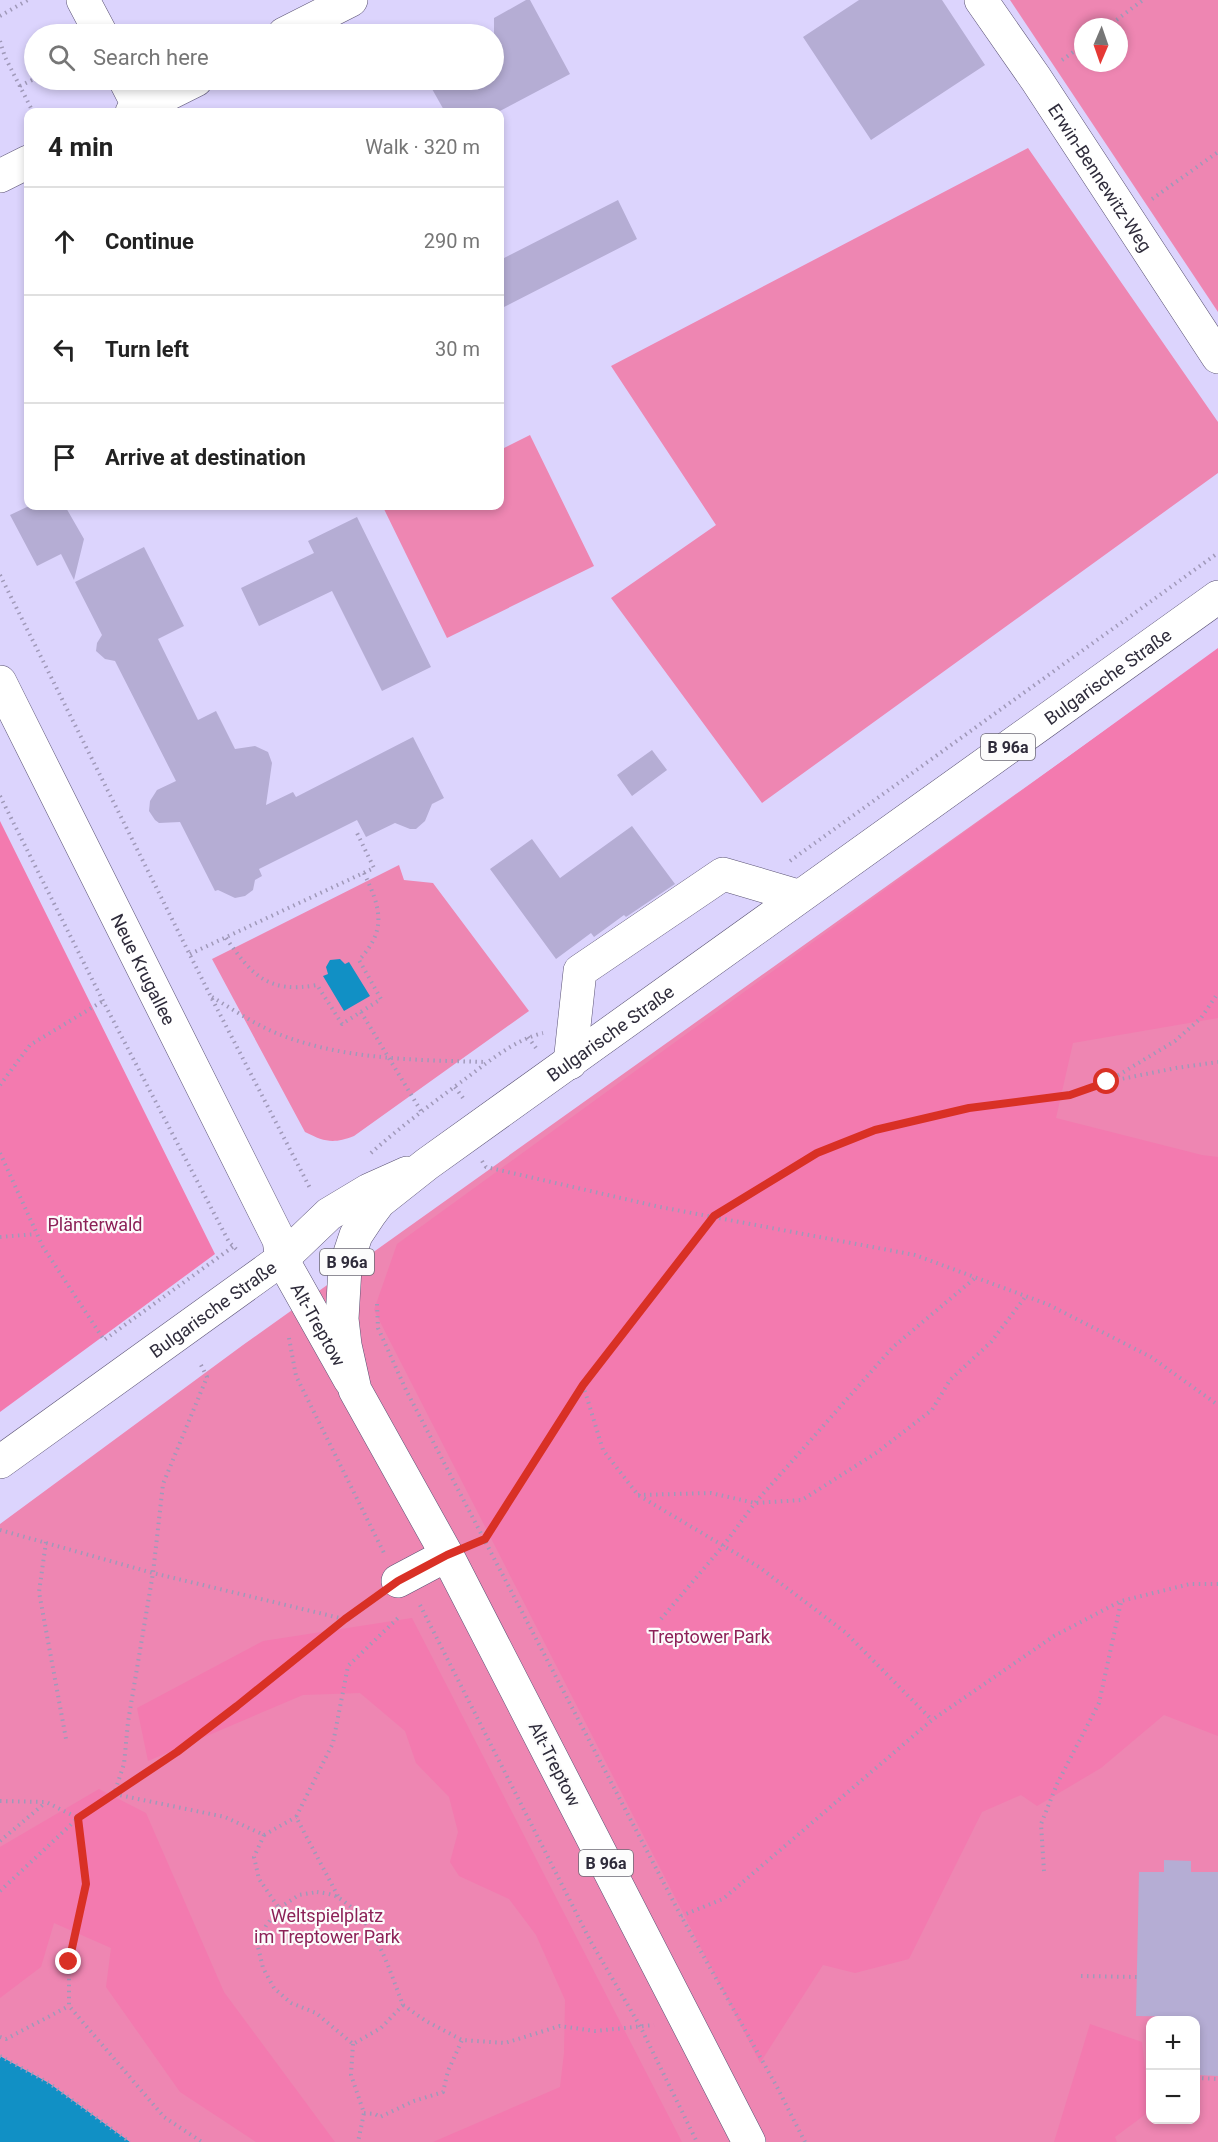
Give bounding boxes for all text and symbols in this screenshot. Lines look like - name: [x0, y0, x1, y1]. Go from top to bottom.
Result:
- north arrow: [1074, 18, 1128, 72]
- search box: [24, 24, 504, 90]
- icon: search: [45, 41, 78, 74]
- text: Search here: [93, 45, 209, 70]
- street label: Erwin-Bennewitz-Weg: [1044, 100, 1157, 255]
- text: 4 min: [48, 132, 113, 162]
- text: Walk · 320 m: [365, 135, 480, 159]
- icon: ahead: [48, 225, 81, 258]
- text: Continue: [105, 229, 194, 254]
- text: 290 m: [424, 229, 480, 253]
- icon: left: [48, 333, 81, 366]
- text: Turn left: [105, 337, 189, 362]
- text: 30 m: [435, 337, 480, 361]
- icon: arrive: [48, 441, 81, 474]
- text: Arrive at destination: [105, 445, 306, 470]
- street label: Bulgarische Straße: [1040, 624, 1175, 729]
- road number: B 96a: [981, 734, 1035, 760]
- street label: Neue Krugallee: [107, 910, 180, 1028]
- street label: Bulgarische Straße: [543, 980, 678, 1085]
- route start: [1093, 1068, 1119, 1094]
- park label: Plänterwald: [48, 1214, 143, 1235]
- road number: B 96a: [320, 1249, 374, 1275]
- street label: Bulgarische Straße: [145, 1256, 280, 1362]
- street label: Alt-Treptow: [287, 1279, 351, 1370]
- park label: Treptower Park: [648, 1626, 771, 1647]
- street label: Alt-Treptow: [525, 1718, 585, 1810]
- road number: B 96a: [579, 1850, 633, 1876]
- park label: Weltspielplatz im Treptower Park: [254, 1905, 401, 1947]
- route end: [55, 1948, 81, 1974]
- map controls: [1146, 2016, 1200, 2124]
- button: +: [1146, 2016, 1200, 2070]
- button: −: [1146, 2070, 1200, 2124]

